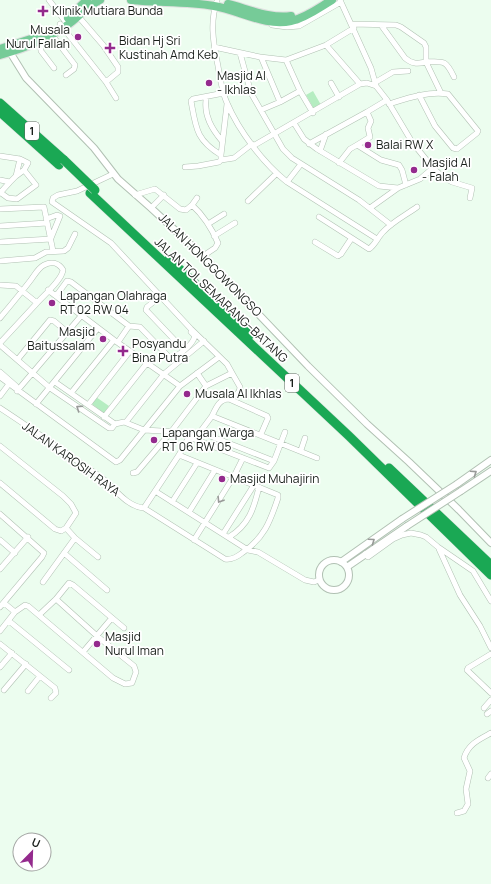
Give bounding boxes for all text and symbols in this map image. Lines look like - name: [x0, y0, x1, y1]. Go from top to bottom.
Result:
- place label: Klinik Mutiara Bunda: [52, 2, 163, 19]
- marker: Klinik Mutiara Bunda: [37, 5, 49, 17]
- place label: Musala Nurul Fallah: [6, 21, 70, 52]
- marker: Musala Nurul Fallah: [73, 32, 83, 42]
- place label: Bidan Hj Sri Kustinah Amd Keb: [119, 32, 218, 63]
- marker: Bidan Hj Sri Kustinah Amd Keb: [104, 42, 116, 54]
- place label: Masjid Al - Ikhlas: [217, 67, 266, 98]
- marker: Masjid Al - Ikhlas: [204, 78, 214, 88]
- road number: 1: [25, 122, 39, 140]
- place label: Balai RW X: [376, 136, 434, 153]
- marker: Balai RW X: [363, 140, 373, 150]
- place label: Masjid Al - Falah: [422, 154, 471, 185]
- marker: Masjid Al - Falah: [409, 165, 419, 175]
- street label: JALAN HONGGOWONGSO: [155, 209, 266, 320]
- street label: JALAN TOL SEMARANG–BATANG: [151, 233, 292, 366]
- place label: Lapangan Olahraga RT 02 RW 04: [60, 287, 167, 318]
- marker: Lapangan Olahraga RT 02 RW 04: [47, 298, 57, 308]
- place label: Masjid Baitussalam: [27, 323, 95, 354]
- marker: Masjid Baitussalam: [98, 334, 108, 344]
- place label: Posyandu Bina Putra: [132, 335, 188, 366]
- marker: Posyandu Bina Putra: [117, 345, 129, 357]
- road number: 1: [285, 374, 299, 392]
- place label: Musala Al Ikhlas: [195, 385, 282, 402]
- marker: Musala Al Ikhlas: [182, 389, 192, 399]
- one-way arrow: [76, 405, 83, 413]
- street label: JALAN KAROSIH RAYA: [19, 417, 124, 500]
- place label: Lapangan Warga RT 06 RW 05: [162, 424, 254, 455]
- marker: Lapangan Warga RT 06 RW 05: [149, 435, 159, 445]
- place label: Masjid Muhajirin: [230, 470, 319, 487]
- one-way arrow: [470, 470, 477, 478]
- marker: Masjid Muhajirin: [217, 474, 227, 484]
- one-way arrow: [218, 496, 225, 503]
- one-way arrow: [367, 539, 374, 546]
- place label: Masjid Nurul Iman: [105, 628, 164, 659]
- marker: Masjid Nurul Iman: [92, 639, 102, 649]
- north arrow: [12, 832, 52, 872]
- text: U: [30, 834, 43, 851]

